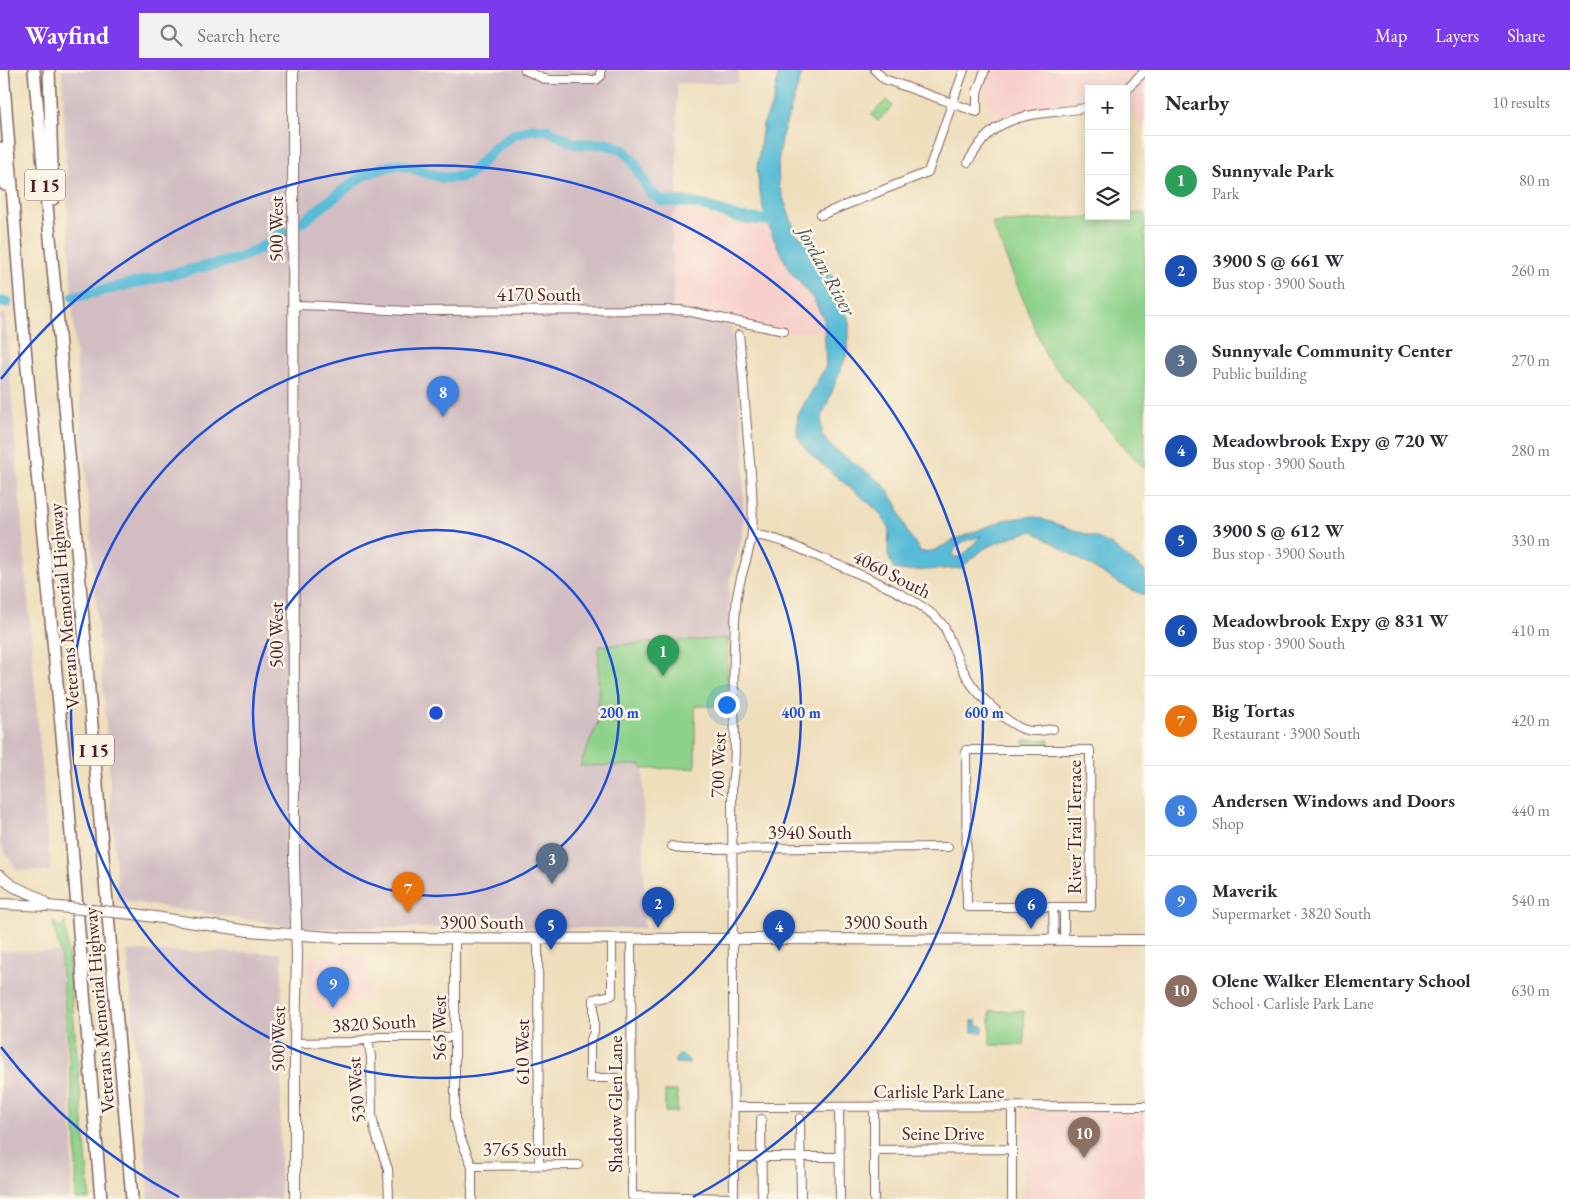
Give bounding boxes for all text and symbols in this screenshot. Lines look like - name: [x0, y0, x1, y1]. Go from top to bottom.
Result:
- search box: [139, 13, 489, 58]
- text: Wayfind: [25, 20, 109, 51]
- icon: search: [157, 21, 185, 49]
- text: Search here: [197, 23, 280, 48]
- text: Map: [1375, 24, 1407, 47]
- text: Layers: [1435, 24, 1479, 47]
- text: Share: [1507, 24, 1545, 47]
- map controls: [1085, 85, 1130, 220]
- button: +: [1085, 85, 1130, 130]
- text: Nearby: [1165, 89, 1229, 116]
- text: 10 results: [1492, 92, 1550, 113]
- button: −: [1085, 130, 1130, 175]
- text: Sunnyvale Park: [1212, 158, 1334, 183]
- road number: I 15: [25, 170, 65, 200]
- text: 1: [1177, 170, 1185, 191]
- text: 80 m: [1519, 170, 1550, 191]
- button: layers: [1085, 175, 1130, 220]
- text: Park: [1212, 183, 1239, 204]
- street label: 500 West: [264, 196, 289, 262]
- water label: Jordan River: [790, 219, 863, 321]
- text: 3900 S @ 661 W: [1212, 248, 1344, 273]
- text: 2: [1177, 260, 1185, 281]
- text: 260 m: [1511, 260, 1550, 281]
- text: Bus stop · 3900 South: [1212, 273, 1345, 294]
- street label: 4170 South: [497, 282, 581, 307]
- text: Sunnyvale Community Center: [1212, 338, 1453, 363]
- text: 3: [1177, 350, 1185, 371]
- text: 270 m: [1511, 350, 1550, 371]
- text: Public building: [1212, 363, 1307, 384]
- pin: 8: [427, 376, 459, 417]
- text: Meadowbrook Expy @ 720 W: [1212, 428, 1448, 453]
- text: 4: [1177, 440, 1185, 461]
- text: 280 m: [1511, 440, 1550, 461]
- text: Bus stop · 3900 South: [1212, 453, 1345, 474]
- street label: Veterans Memorial Highway: [42, 501, 85, 710]
- text: 3900 S @ 612 W: [1212, 518, 1344, 543]
- text: 5: [1177, 530, 1185, 551]
- text: 330 m: [1511, 530, 1550, 551]
- text: Bus stop · 3900 South: [1212, 543, 1345, 564]
- street label: 4060 South: [849, 544, 935, 604]
- street label: 500 West: [264, 602, 289, 668]
- text: Meadowbrook Expy @ 831 W: [1212, 608, 1448, 633]
- text: 6: [1177, 620, 1185, 641]
- text: 410 m: [1511, 620, 1550, 641]
- text: Bus stop · 3900 South: [1212, 633, 1345, 654]
- pin: 1: [647, 635, 679, 676]
- your location: [714, 692, 740, 718]
- text: Big Tortas: [1212, 698, 1295, 723]
- text: 200 m: [599, 703, 639, 722]
- text: 400 m: [781, 703, 821, 722]
- text: 600 m: [964, 703, 1004, 722]
- centre of rings: [427, 704, 445, 722]
- text: 7: [1177, 710, 1185, 731]
- text: 420 m: [1511, 710, 1550, 731]
- text: Restaurant · 3900 South: [1212, 723, 1360, 744]
- street label: 700 West: [704, 731, 732, 799]
- road number: I 15: [74, 734, 114, 766]
- street label: River Trail Terrace: [1062, 760, 1087, 894]
- text: Andersen Windows and Doors: [1212, 788, 1455, 813]
- text: 8: [1177, 800, 1185, 821]
- text: 440 m: [1511, 800, 1550, 821]
- text: Shop: [1212, 813, 1244, 834]
- street label: 3940 South: [768, 820, 852, 845]
- pin: 3: [536, 843, 568, 884]
- pin: 7: [392, 872, 424, 913]
- text: Maverik: [1212, 878, 1278, 903]
- pin: 2: [642, 887, 674, 928]
- pin: 6: [1015, 888, 1047, 929]
- text: 9: [1177, 890, 1185, 911]
- text: 540 m: [1511, 890, 1550, 911]
- text: Supermarket · 3820 South: [1212, 903, 1371, 924]
- street label: Veterans Memorial Highway: [77, 905, 120, 1114]
- pin: 5: [535, 909, 567, 950]
- street label: 3900 South: [440, 910, 524, 935]
- pin: 4: [763, 910, 795, 951]
- street label: 3900 South: [844, 910, 928, 935]
- pin: 9: [317, 967, 349, 1008]
- text: Olene Walker Elementary School: [1212, 968, 1471, 993]
- text: 10: [1173, 980, 1189, 1001]
- text: 630 m: [1511, 980, 1550, 1001]
- text: School · Carlisle Park Lane: [1212, 993, 1373, 1014]
- street label: 565 West: [427, 995, 452, 1061]
- street label: 500 West: [265, 1006, 291, 1072]
- street label: 3820 South: [331, 1008, 417, 1038]
- street label: 610 West: [510, 1019, 535, 1085]
- street label: Shadow Glen Lane: [603, 1035, 628, 1173]
- street label: 530 West: [341, 1056, 371, 1124]
- street label: Carlisle Park Lane: [874, 1079, 1004, 1104]
- pin: 10: [1068, 1117, 1100, 1158]
- street label: Seine Drive: [902, 1121, 984, 1146]
- street label: 3765 South: [483, 1137, 567, 1162]

